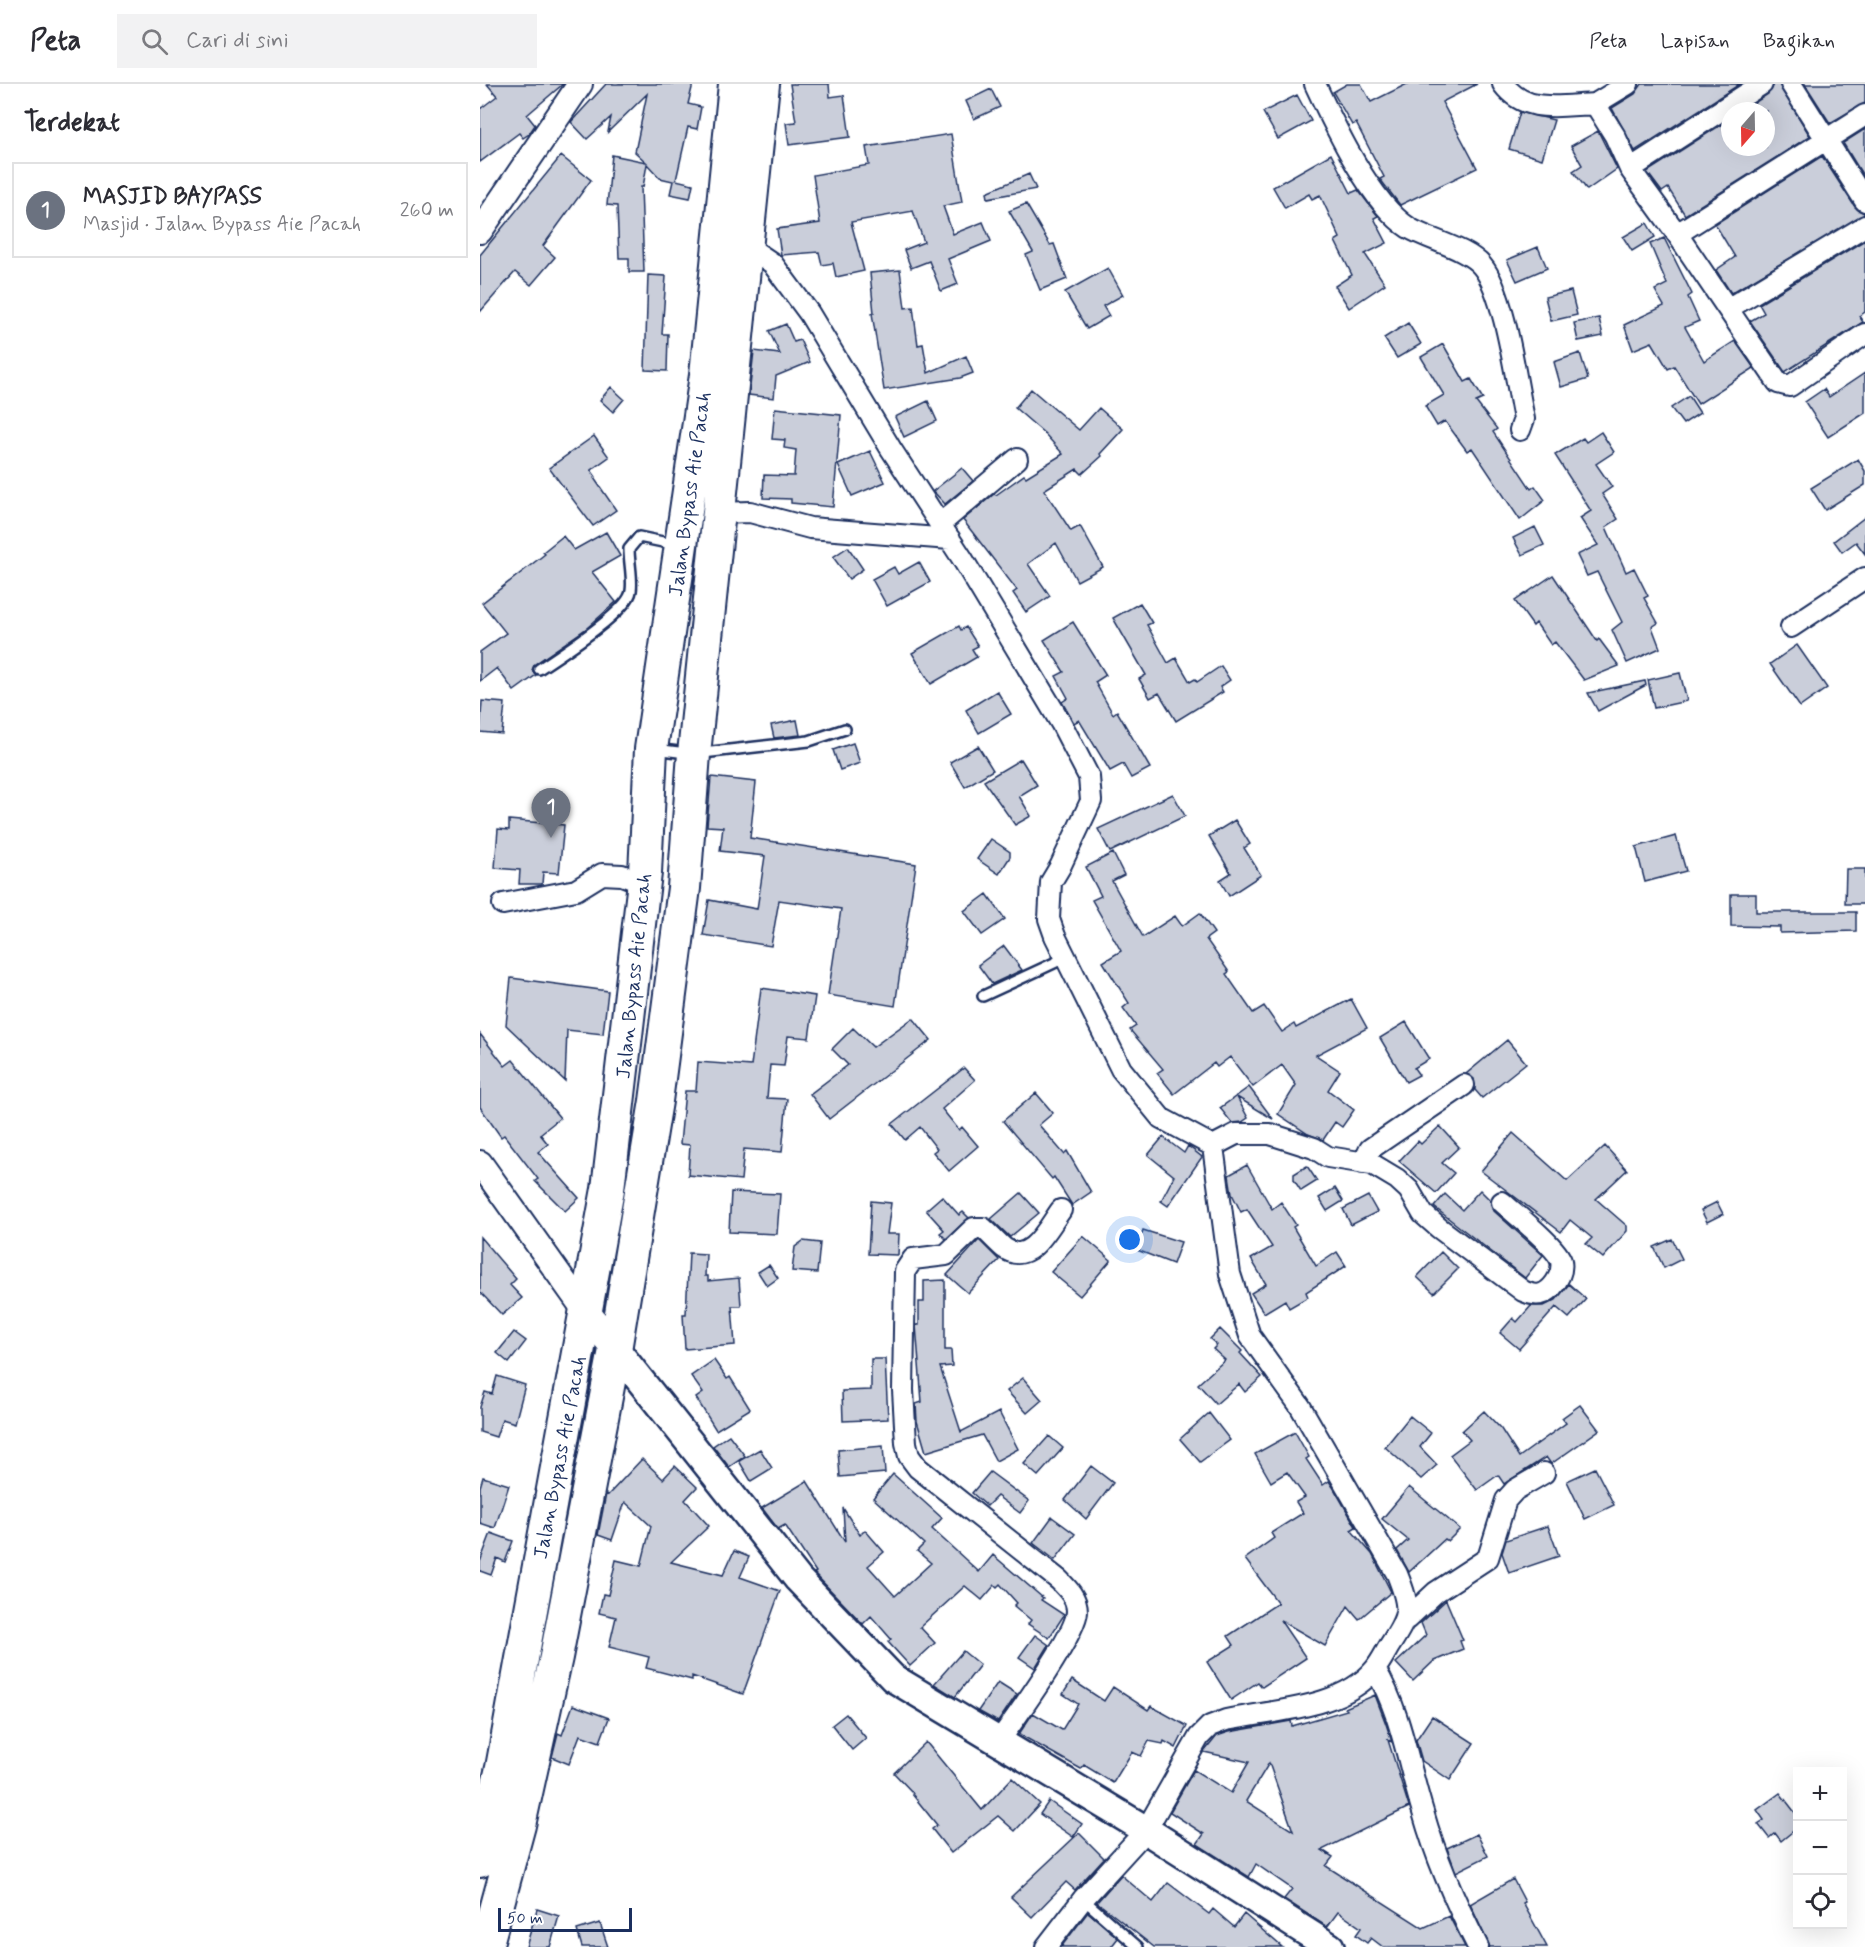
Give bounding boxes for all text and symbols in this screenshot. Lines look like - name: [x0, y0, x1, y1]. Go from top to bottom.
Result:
- search box: [117, 14, 537, 68]
- text: Peta: [30, 23, 81, 60]
- icon: search: [138, 25, 171, 58]
- text: Cari di sini: [186, 27, 289, 55]
- text: Peta: [1589, 27, 1628, 55]
- text: Lapisan: [1661, 27, 1730, 55]
- text: Bagikan: [1763, 27, 1835, 55]
- north arrow: [1721, 102, 1775, 156]
- text: Terdekat: [24, 106, 120, 140]
- text: MASJID BAYPASS: [83, 183, 262, 211]
- text: 1: [41, 197, 50, 224]
- text: 260 m: [400, 197, 454, 224]
- text: Masjid · Jalan Bypass Aie Pacah: [83, 211, 361, 238]
- street label: Jalan Bypass Aie Pacah: [663, 390, 718, 598]
- pin: 1: [532, 788, 570, 838]
- street label: Jalan Bypass Aie Pacah: [610, 872, 659, 1080]
- your location: [1115, 1225, 1144, 1254]
- street label: Jalan Bypass Aie Pacah: [528, 1353, 593, 1561]
- map controls: [1793, 1767, 1847, 1929]
- button: +: [1793, 1767, 1847, 1821]
- button: −: [1793, 1821, 1847, 1875]
- button: locate: [1793, 1875, 1847, 1929]
- scale bar: [498, 1905, 632, 1932]
- text: 50 m: [507, 1908, 543, 1929]

